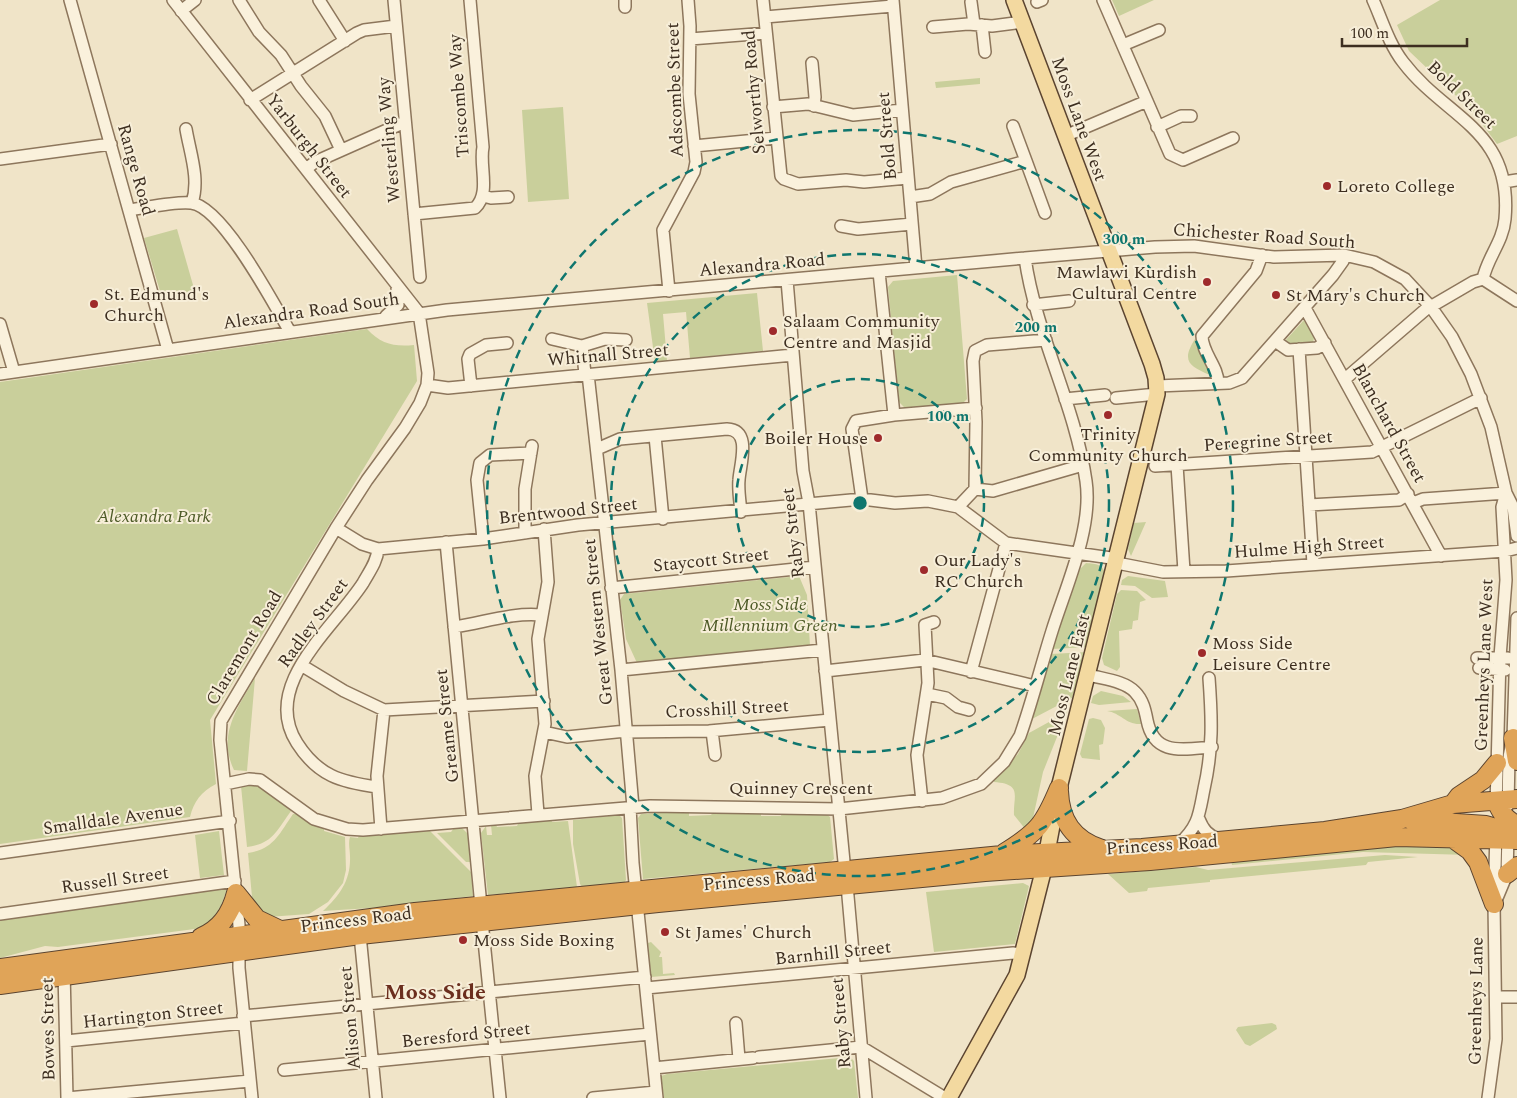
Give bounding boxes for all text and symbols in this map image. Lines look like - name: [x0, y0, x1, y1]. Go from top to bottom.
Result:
- scale bar: [1342, 15, 1467, 47]
- street label: Adscombe Street: [659, 22, 691, 158]
- text: 100 m: [1350, 22, 1389, 45]
- street label: Selworthy Road: [735, 29, 773, 155]
- street label: Triscombe Way: [441, 32, 477, 159]
- street label: Moss Lane West: [1044, 53, 1114, 185]
- street label: Bold Street: [1421, 54, 1503, 136]
- street label: Westerling Way: [370, 75, 408, 204]
- street label: Yarburgh Street: [259, 88, 359, 204]
- street label: Bold Street: [870, 91, 904, 181]
- street label: Range Road: [110, 121, 162, 219]
- place label: Loreto College: [1337, 173, 1455, 200]
- marker: Loreto College: [1321, 180, 1333, 192]
- street label: Chichester Road South: [1172, 216, 1356, 256]
- text: 300 m: [1103, 228, 1146, 251]
- street label: Alexandra Road: [698, 246, 826, 284]
- place label: Mawlawi Kurdish Cultural Centre: [1056, 259, 1197, 307]
- marker: Mawlawi Kurdish Cultural Centre: [1201, 276, 1213, 288]
- place label: St. Edmund's Church: [104, 281, 209, 329]
- place label: St Mary's Church: [1286, 282, 1425, 309]
- street label: Alexandra Road South: [221, 285, 401, 337]
- marker: St Mary's Church: [1270, 289, 1282, 301]
- marker: St. Edmund's Church: [88, 298, 100, 310]
- place label: Salaam Community Centre and Masjid: [783, 308, 941, 356]
- text: 200 m: [1015, 316, 1058, 339]
- marker: Salaam Community Centre and Masjid: [767, 325, 779, 337]
- street label: Whitnall Street: [546, 336, 670, 374]
- street label: Blanchard Street: [1345, 358, 1433, 488]
- text: 100 m: [927, 405, 970, 428]
- marker: Trinity Community Church: [1102, 409, 1114, 421]
- place label: Trinity Community Church: [1028, 421, 1188, 469]
- street label: Peregrine Street: [1203, 423, 1333, 459]
- place label: Boiler House: [764, 425, 868, 452]
- marker: Boiler House: [872, 432, 884, 444]
- street label: Raby Street: [774, 486, 812, 580]
- street label: Brentwood Street: [497, 490, 639, 532]
- centre of rings: [851, 494, 869, 512]
- park label: Alexandra Park: [96, 503, 212, 530]
- street label: Hulme High Street: [1233, 528, 1385, 566]
- street label: Great Western Street: [576, 537, 620, 707]
- street label: Staycott Street: [652, 540, 770, 580]
- place label: Our Lady's RC Church: [934, 547, 1023, 595]
- marker: Our Lady's RC Church: [918, 564, 930, 576]
- street label: Radley Street: [271, 572, 355, 674]
- street label: Greenheys Lane West: [1467, 578, 1501, 752]
- street label: Claremont Road: [199, 585, 289, 711]
- park label: Moss Side Millennium Green: [702, 591, 838, 639]
- street label: Moss Lane East: [1041, 611, 1097, 739]
- place label: Moss Side Leisure Centre: [1212, 630, 1331, 678]
- marker: Moss Side Leisure Centre: [1196, 647, 1208, 659]
- street label: Greame Street: [428, 668, 466, 784]
- street label: Crosshill Street: [665, 692, 789, 726]
- street label: Quinney Crescent: [729, 775, 873, 802]
- street label: Smalldale Avenue: [41, 796, 185, 842]
- street label: Princess Road: [1105, 828, 1219, 862]
- street label: Russell Street: [59, 859, 171, 901]
- street label: Princess Road: [702, 862, 816, 898]
- street label: Princess Road: [299, 900, 413, 940]
- place label: St James' Church: [675, 919, 812, 946]
- marker: St James' Church: [659, 926, 671, 938]
- place label: Moss Side Boxing: [473, 927, 615, 954]
- street label: Barnhill Street: [774, 933, 892, 973]
- marker: Moss Side Boxing: [457, 934, 469, 946]
- street label: Greenheys Lane: [1461, 937, 1491, 1065]
- street label: Alison Street: [332, 965, 368, 1071]
- district label: Moss Side: [384, 976, 486, 1009]
- street label: Raby Street: [824, 976, 858, 1070]
- street label: Bowes Street: [34, 977, 62, 1081]
- street label: Hartington Street: [81, 994, 225, 1036]
- street label: Beresford Street: [400, 1015, 532, 1055]

